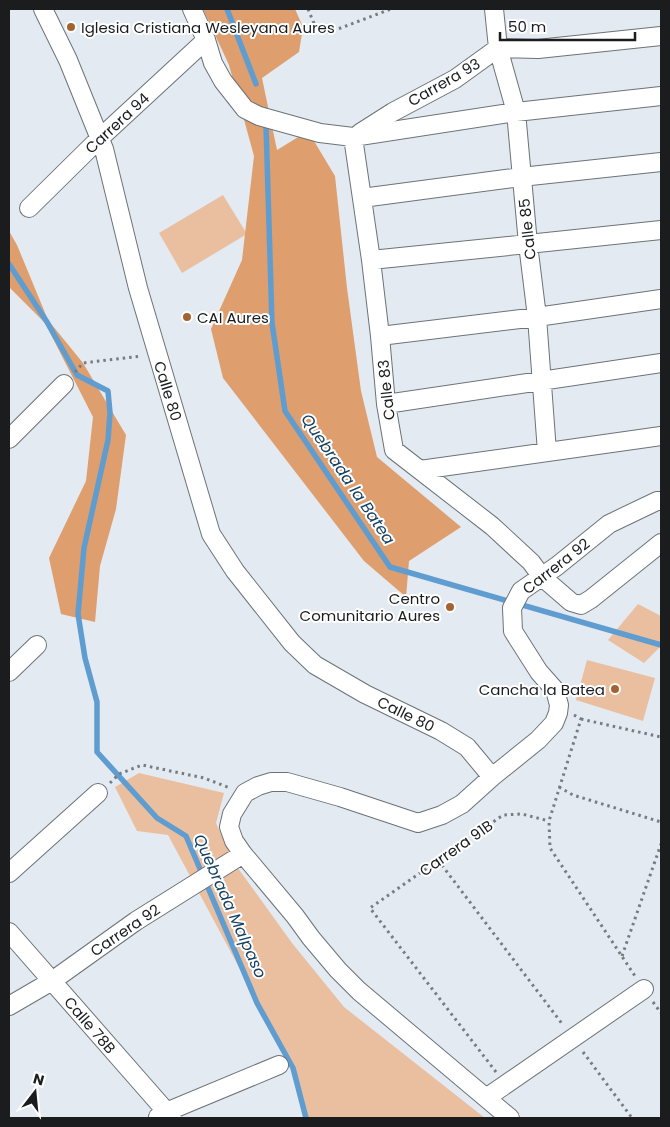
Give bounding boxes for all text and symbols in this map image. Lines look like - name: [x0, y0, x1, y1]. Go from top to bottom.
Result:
- scale bar: [500, 10, 635, 42]
- text: 50 m: [508, 16, 546, 37]
- place label: Iglesia Cristiana Wesleyana Aures: [81, 17, 335, 38]
- marker: Iglesia Cristiana Wesleyana Aures: [65, 21, 77, 33]
- street label: Carrera 93: [404, 53, 484, 111]
- street label: Carrera 94: [80, 88, 154, 158]
- street label: Calle 85: [513, 197, 541, 261]
- place label: CAI Aures: [197, 307, 269, 328]
- marker: CAI Aures: [181, 311, 193, 323]
- street label: Calle 80: [149, 359, 187, 423]
- street label: Calle 83: [372, 359, 400, 421]
- water label: Quebrada la Batea: [296, 409, 401, 549]
- street label: Carrera 92: [518, 533, 594, 599]
- place label: Centro Comunitario Aures: [300, 588, 440, 626]
- marker: Centro Comunitario Aures: [444, 601, 456, 613]
- place label: Cancha la Batea: [479, 679, 605, 700]
- marker: Cancha la Batea: [609, 683, 621, 695]
- street label: Calle 80: [374, 691, 438, 737]
- street label: Carrera 91B: [415, 815, 497, 881]
- water label: Quebrada Malpaso: [188, 830, 272, 982]
- street label: Carrera 92: [86, 899, 164, 961]
- street label: Calle 78B: [59, 992, 121, 1058]
- north arrow: [10, 1067, 60, 1117]
- text: N: [31, 1068, 46, 1091]

